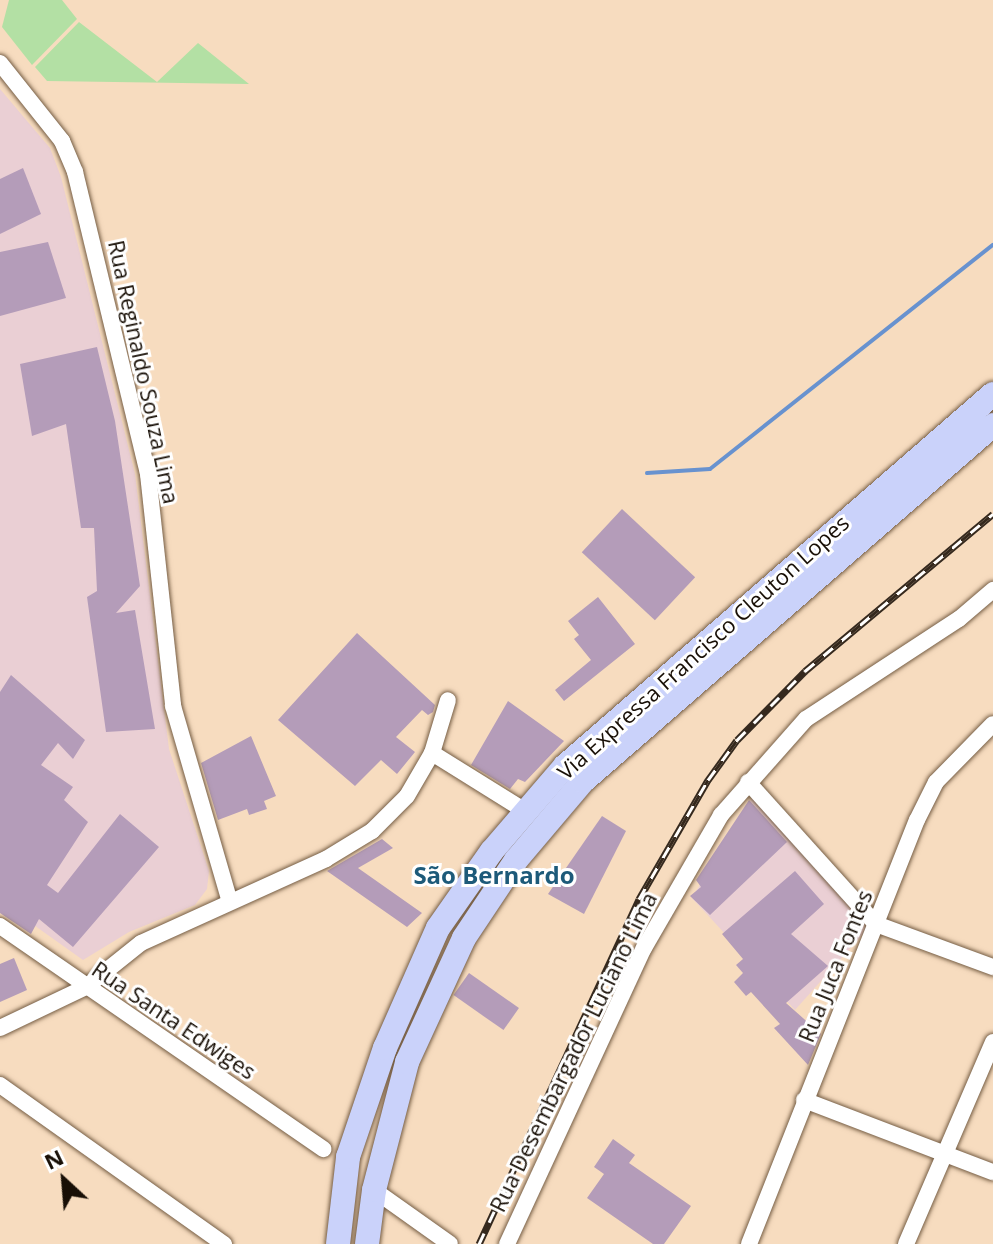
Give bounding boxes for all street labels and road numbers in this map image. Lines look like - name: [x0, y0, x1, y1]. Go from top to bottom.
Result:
- street label: Rua Reginaldo Souza Lima: [103, 238, 185, 506]
- street label: Via Expressa Francisco Cleuton Lopes: [552, 509, 854, 785]
- street label: Rua Juca Fontes: [792, 886, 878, 1046]
- street label: Rua Desembargador Luciano Lima: [484, 888, 662, 1216]
- street label: Rua Santa Edwiges: [87, 955, 261, 1085]

